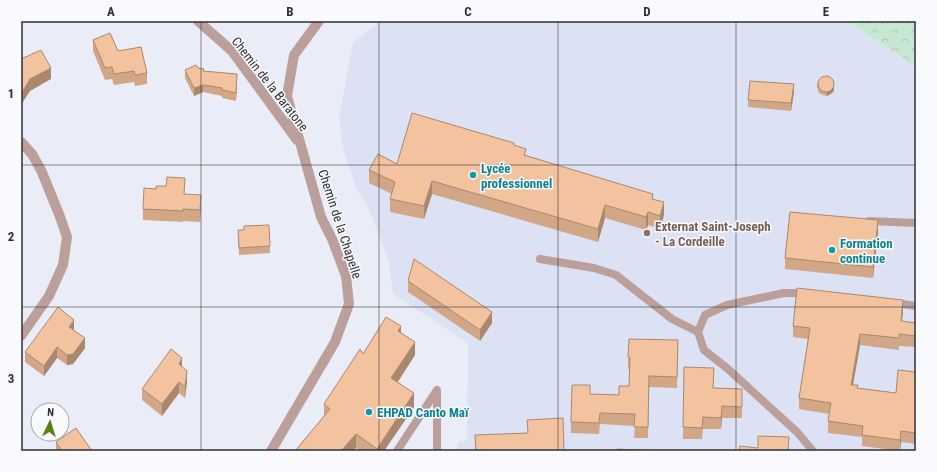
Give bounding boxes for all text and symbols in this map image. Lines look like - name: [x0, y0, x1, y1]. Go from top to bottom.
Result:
- text: A: [107, 4, 115, 19]
- text: B: [286, 4, 294, 19]
- text: C: [464, 4, 472, 19]
- text: D: [643, 4, 651, 19]
- text: E: [823, 4, 830, 19]
- street label: Chemin de la Baratone: [229, 34, 311, 134]
- text: 1: [8, 86, 14, 101]
- place label: Lycée professionnel: [481, 161, 552, 191]
- street label: Chemin de la Chapelle: [315, 167, 365, 281]
- marker: Lycée professionnel: [468, 170, 478, 180]
- place label: Externat Saint-Joseph - La Cordeille: [655, 219, 771, 249]
- marker: Externat Saint-Joseph - La Cordeille: [642, 228, 652, 238]
- text: 2: [8, 229, 15, 244]
- place label: Formation continue: [840, 236, 893, 266]
- marker: Formation continue: [827, 245, 837, 255]
- text: 3: [8, 371, 14, 386]
- north arrow: [30, 402, 70, 442]
- place label: EHPAD Canto Maï: [377, 405, 470, 420]
- text: N: [47, 406, 55, 419]
- marker: EHPAD Canto Maï: [364, 407, 374, 417]

